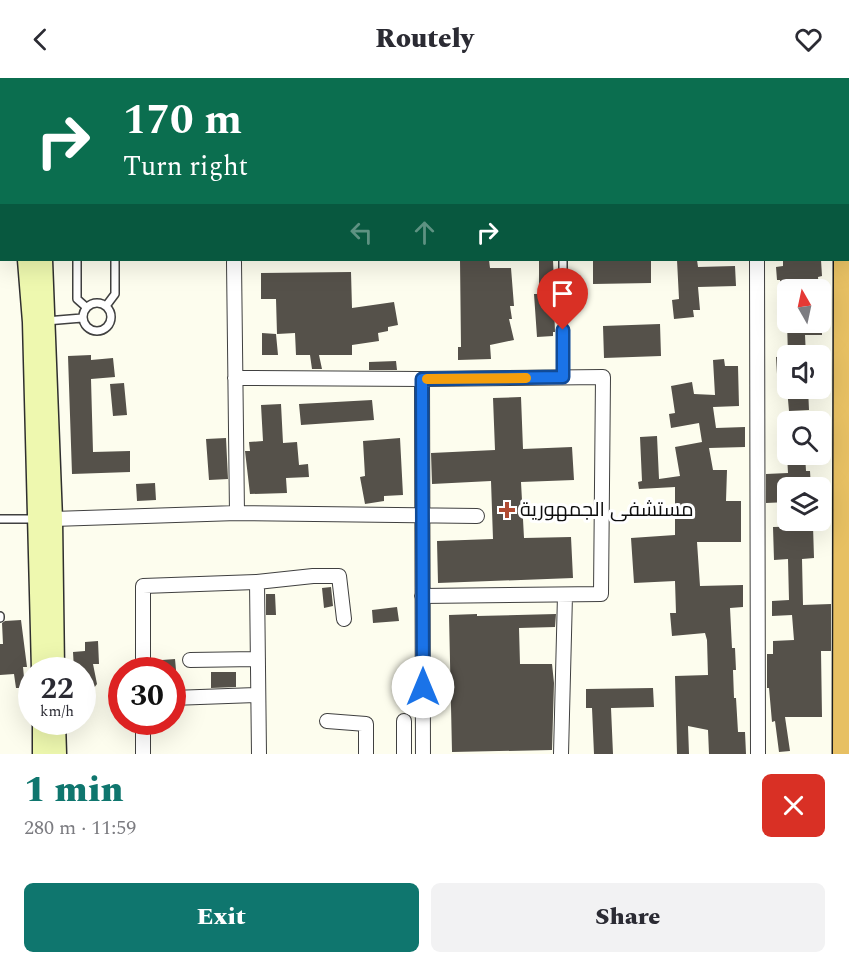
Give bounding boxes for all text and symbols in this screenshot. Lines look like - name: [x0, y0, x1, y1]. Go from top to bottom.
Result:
- text: Routely: [375, 18, 474, 60]
- icon: back: [24, 23, 57, 56]
- icon: heart: [792, 23, 825, 56]
- text: 170 m: [123, 89, 242, 152]
- icon: right: [24, 102, 102, 180]
- text: Turn right: [123, 146, 248, 188]
- icon: left: [345, 216, 378, 249]
- icon: ahead: [408, 216, 441, 249]
- icon: right: [471, 216, 504, 249]
- pin: [537, 268, 588, 330]
- icon: arrive: [546, 277, 579, 310]
- north arrow: [777, 279, 831, 333]
- map controls: [777, 279, 831, 531]
- button: sound: [777, 345, 831, 399]
- button: search: [777, 411, 831, 465]
- button: layers: [777, 477, 831, 531]
- place label: مستشفى الجمهورية: [520, 495, 694, 525]
- marker: مستشفى الجمهورية: [498, 501, 516, 519]
- position arrow: [391, 655, 455, 719]
- speed limit sign: 30: [108, 657, 186, 735]
- text: 22: [40, 666, 74, 712]
- text: km/h: [40, 700, 74, 723]
- text: 1 min: [24, 763, 124, 818]
- button: close: [762, 774, 825, 837]
- text: 280 m · 11:59: [24, 813, 136, 843]
- button: Exit: [24, 883, 419, 952]
- button: Share: [431, 883, 825, 952]

